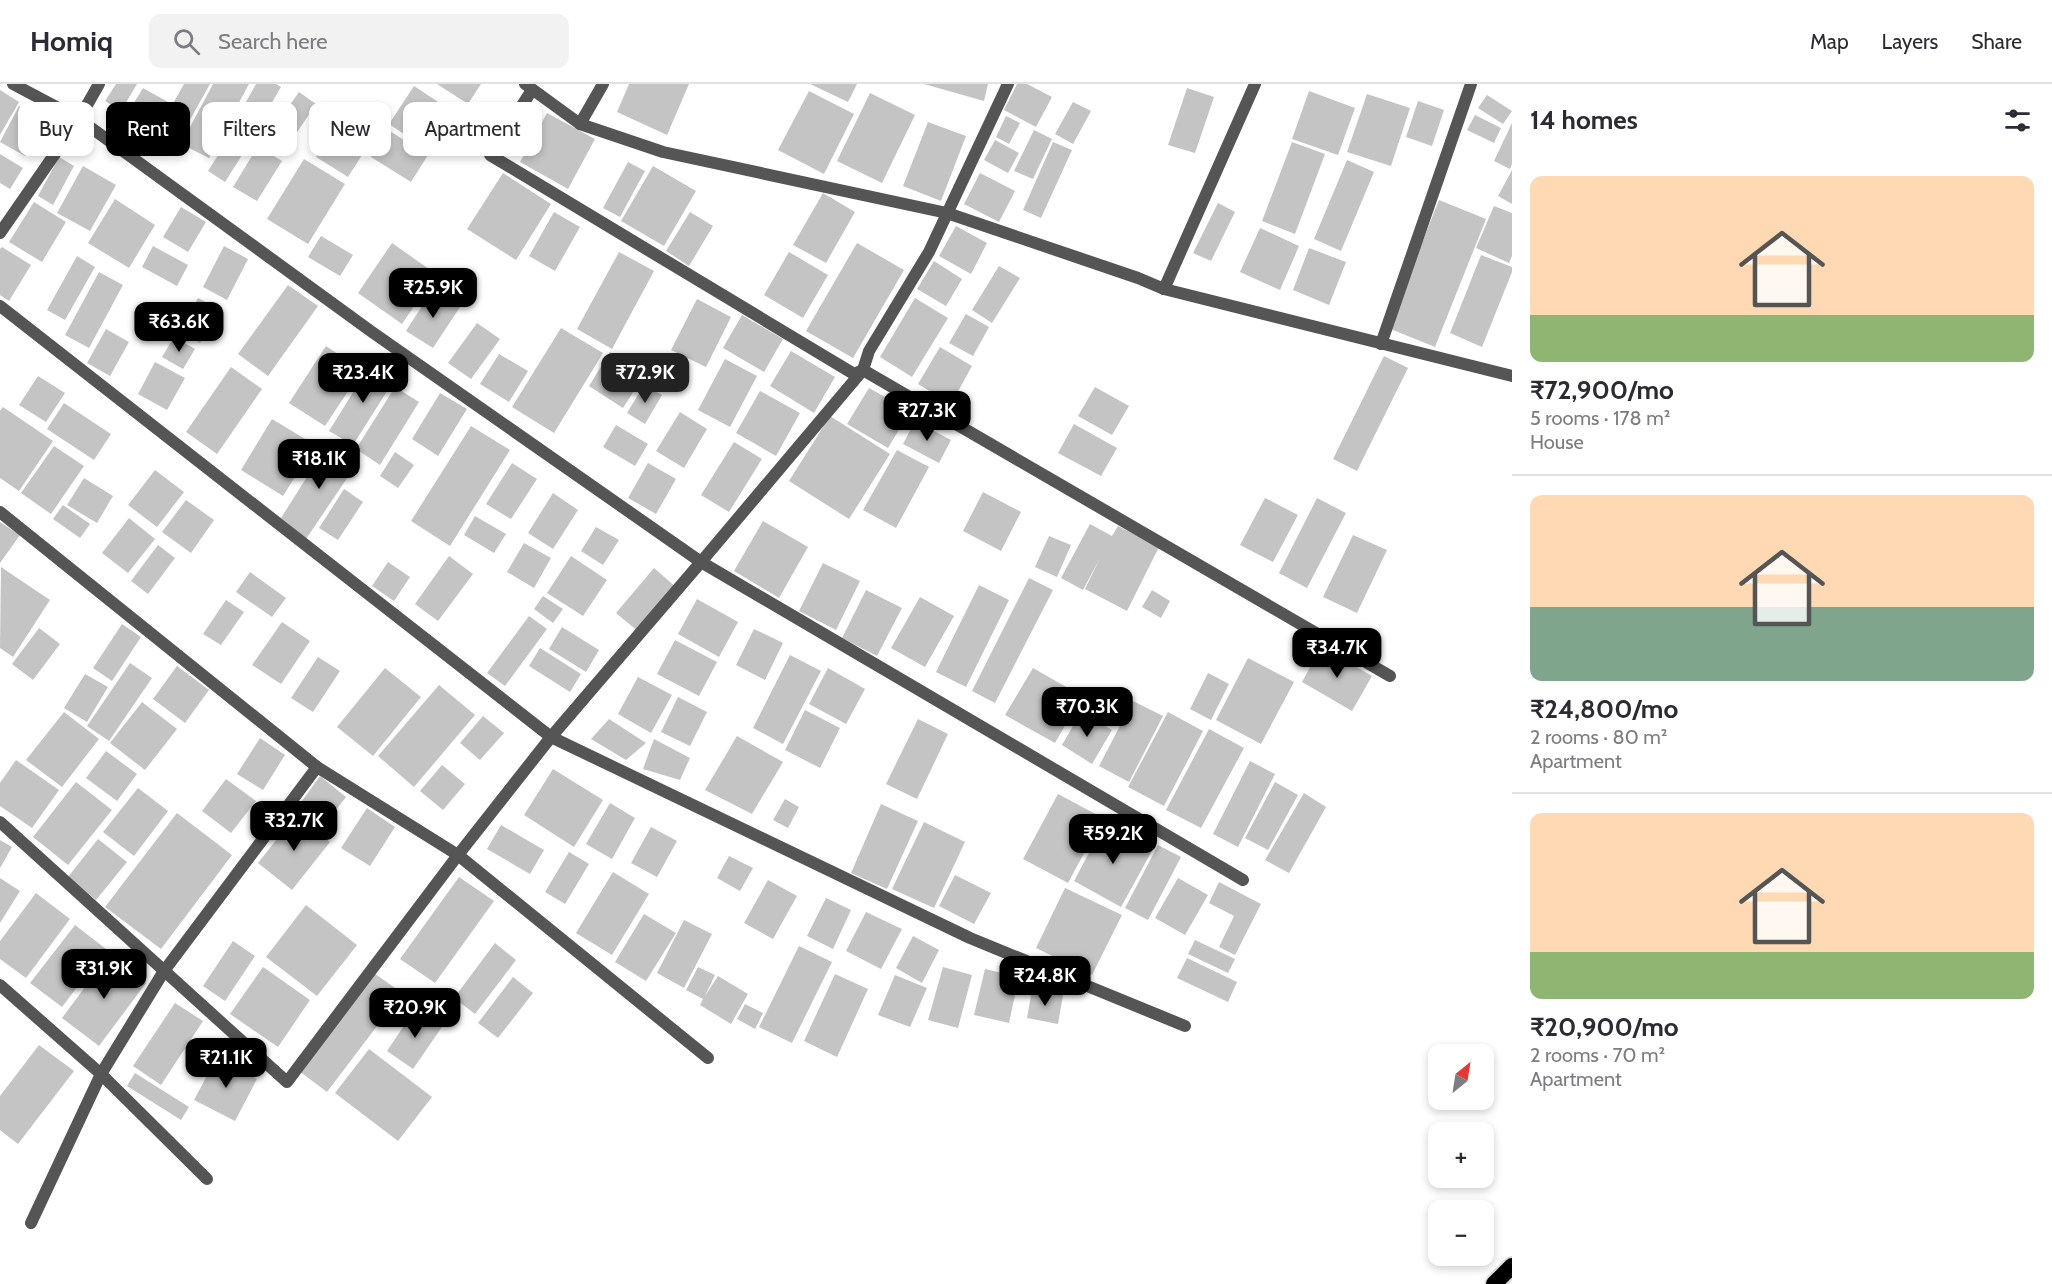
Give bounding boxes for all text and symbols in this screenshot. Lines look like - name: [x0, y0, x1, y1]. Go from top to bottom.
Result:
- search box: [149, 14, 569, 68]
- text: Homiq: [30, 24, 113, 58]
- icon: search: [170, 25, 203, 58]
- text: Search here: [218, 28, 327, 55]
- text: Map: [1810, 29, 1849, 54]
- text: Layers: [1882, 29, 1938, 54]
- text: Share: [1971, 29, 2022, 54]
- chip: Buy: [18, 102, 94, 156]
- chip: Rent: [106, 102, 190, 156]
- chip: Filters: [202, 102, 297, 156]
- chip: New: [309, 102, 391, 156]
- chip: Apartment: [403, 102, 542, 156]
- text: 14 homes: [1530, 104, 1638, 136]
- icon: filters: [2001, 104, 2034, 137]
- icon: home: [1728, 215, 1836, 323]
- pin: ₹25.9K: [384, 268, 482, 319]
- text: ₹25.9K: [403, 275, 463, 299]
- pin: ₹63.6K: [130, 302, 228, 353]
- text: ₹63.6K: [148, 309, 210, 333]
- pin: ₹23.4K: [314, 353, 412, 404]
- pin: ₹72.9K: [596, 353, 694, 404]
- text: ₹23.4K: [332, 360, 394, 384]
- text: ₹72.9K: [615, 360, 675, 384]
- text: ₹72,900/mo: [1530, 374, 1674, 406]
- pin: ₹27.3K: [878, 391, 976, 442]
- text: ₹27.3K: [898, 398, 956, 422]
- text: 5 rooms · 178 m²: [1530, 406, 1670, 430]
- text: House: [1530, 430, 1584, 454]
- pin: ₹18.1K: [270, 439, 368, 490]
- text: ₹18.1K: [292, 446, 346, 470]
- icon: home: [1728, 534, 1836, 642]
- pin: ₹34.7K: [1288, 628, 1386, 679]
- text: ₹34.7K: [1306, 635, 1368, 659]
- pin: ₹70.3K: [1038, 687, 1136, 738]
- text: ₹24,800/mo: [1530, 693, 1678, 725]
- text: ₹70.3K: [1056, 694, 1118, 718]
- text: 2 rooms · 80 m²: [1530, 725, 1667, 749]
- text: Apartment: [1530, 749, 1622, 773]
- pin: ₹32.7K: [245, 801, 343, 852]
- text: ₹32.7K: [264, 808, 324, 832]
- pin: ₹59.2K: [1064, 814, 1162, 865]
- text: ₹59.2K: [1083, 821, 1143, 845]
- icon: home: [1728, 852, 1836, 960]
- pin: ₹31.9K: [55, 949, 153, 1000]
- text: ₹31.9K: [76, 956, 132, 980]
- pin: ₹24.8K: [996, 956, 1094, 1007]
- text: ₹24.8K: [1014, 963, 1076, 987]
- pin: ₹20.9K: [366, 988, 464, 1039]
- text: ₹20.9K: [383, 995, 447, 1019]
- text: ₹20,900/mo: [1530, 1011, 1679, 1043]
- pin: ₹21.1K: [177, 1038, 275, 1089]
- text: 2 rooms · 70 m²: [1530, 1043, 1665, 1067]
- north arrow: [1428, 1044, 1494, 1110]
- map controls: [1428, 1044, 1494, 1266]
- text: ₹21.1K: [200, 1045, 252, 1069]
- text: Apartment: [1530, 1067, 1622, 1091]
- button: +: [1428, 1122, 1494, 1188]
- button: −: [1428, 1200, 1494, 1266]

